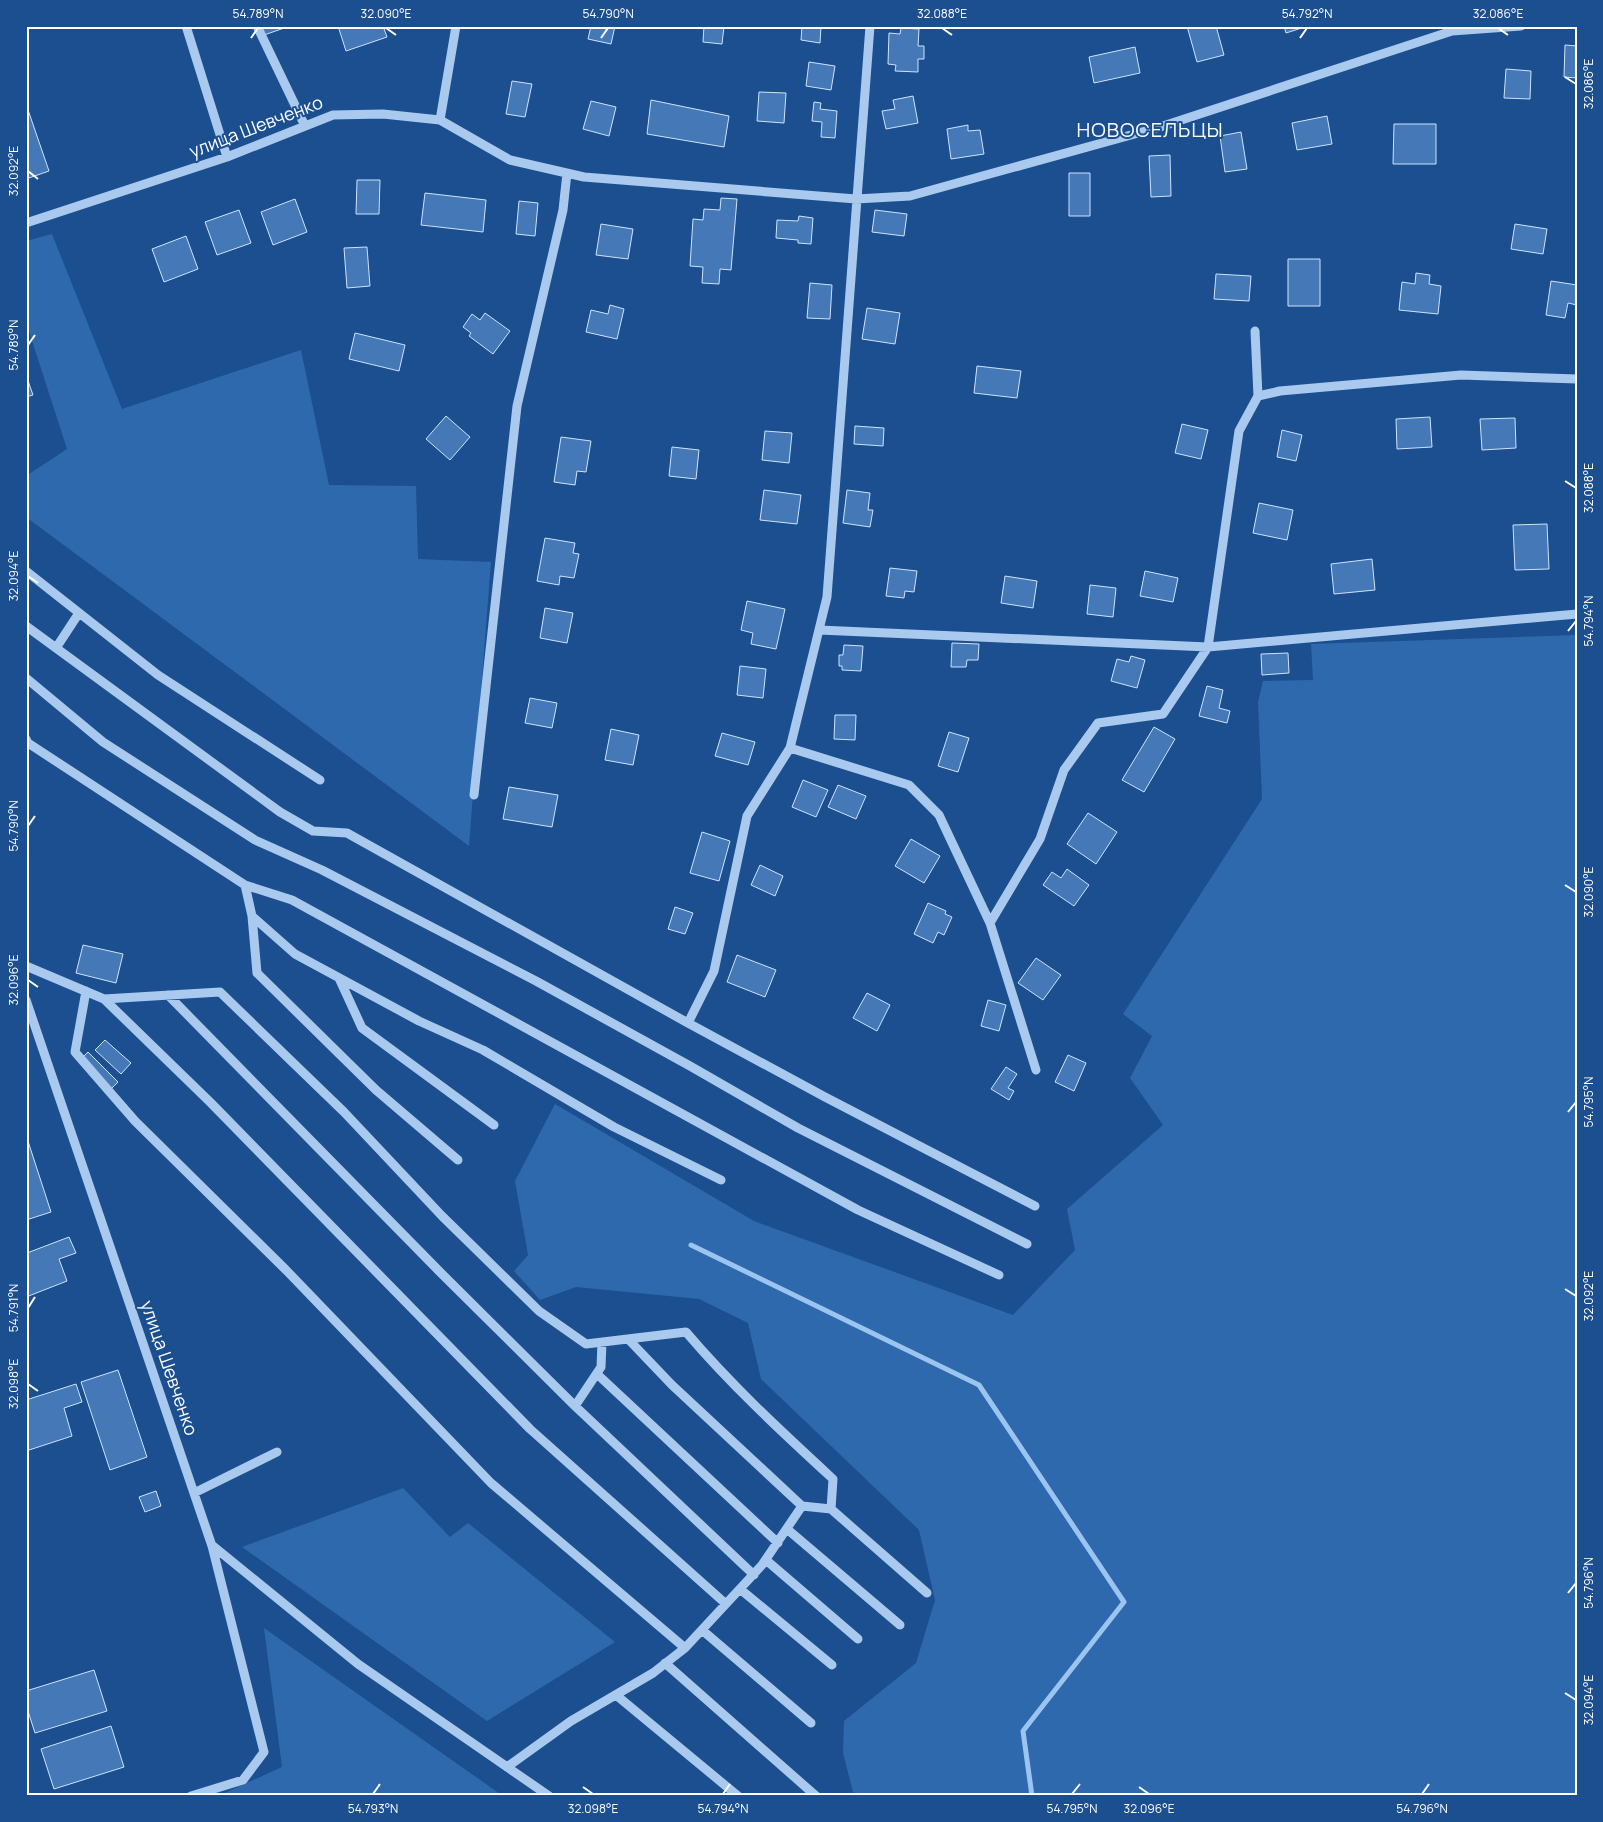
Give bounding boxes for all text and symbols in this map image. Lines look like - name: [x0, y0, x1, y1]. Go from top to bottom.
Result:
- text: 54.789°N: [233, 5, 283, 22]
- text: 32.090°E: [361, 5, 412, 22]
- text: 54.790°N: [582, 5, 634, 22]
- text: 32.088°E: [917, 5, 967, 22]
- text: 54.792°N: [1282, 5, 1332, 22]
- text: 32.086°E: [1473, 5, 1523, 22]
- text: 32.086°E: [1580, 59, 1597, 109]
- street label: улица Шевченко: [185, 90, 326, 163]
- district label: НОВОСЕЛЬЦЫ: [1077, 116, 1223, 143]
- text: 32.092°E: [5, 146, 22, 196]
- text: 54.789°N: [5, 320, 22, 370]
- text: 32.088°E: [1580, 463, 1597, 513]
- text: 32.094°E: [5, 551, 22, 601]
- text: 54.794°N: [1580, 596, 1597, 646]
- text: 54.790°N: [5, 800, 22, 852]
- text: 32.090°E: [1580, 866, 1597, 917]
- text: 32.096°E: [5, 954, 22, 1005]
- text: 54.795°N: [1580, 1077, 1597, 1127]
- text: 32.092°E: [1580, 1271, 1597, 1321]
- text: 54.791°N: [5, 1284, 22, 1332]
- street label: улица Шевченко: [136, 1297, 204, 1438]
- text: 32.098°E: [5, 1359, 22, 1409]
- text: 54.796°N: [1580, 1557, 1597, 1609]
- text: 32.094°E: [1580, 1675, 1597, 1725]
- text: 54.793°N: [348, 1800, 398, 1817]
- text: 32.098°E: [568, 1800, 618, 1817]
- text: 54.794°N: [698, 1800, 748, 1817]
- text: 54.795°N: [1047, 1800, 1097, 1817]
- text: 32.096°E: [1124, 1800, 1175, 1817]
- text: 54.796°N: [1396, 1800, 1448, 1817]

